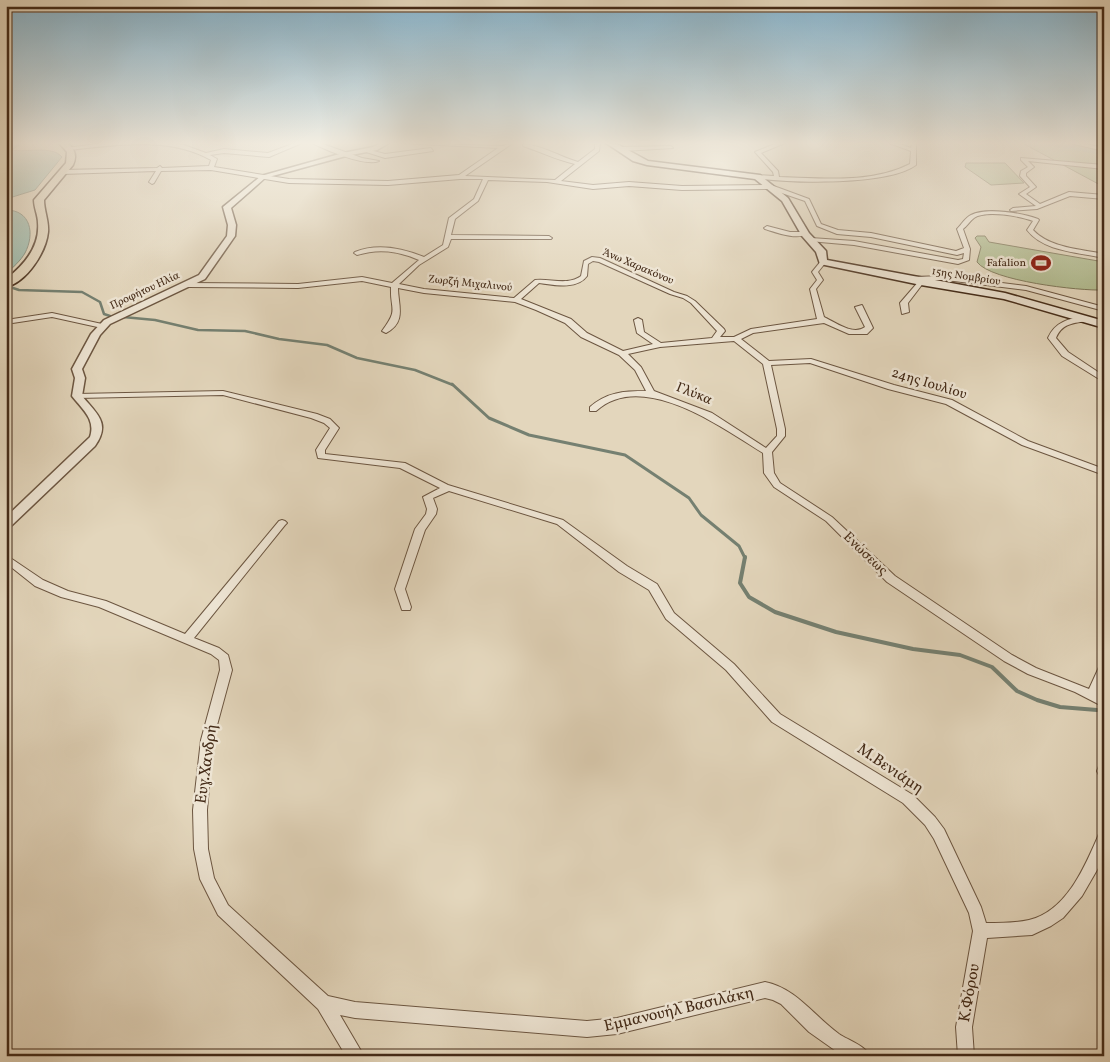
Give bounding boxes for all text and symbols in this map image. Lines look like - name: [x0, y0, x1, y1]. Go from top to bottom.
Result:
- street label: Άνω Χαρακόνου: [600, 245, 676, 289]
- sports icon: Fafalion: [1030, 252, 1052, 274]
- place label: Fafalion: [987, 256, 1026, 271]
- street label: 15ης Νομβρίου: [930, 264, 1002, 290]
- street label: Προφήτου Ηλία: [108, 268, 183, 314]
- street label: Ζωρζή Μιχαλινού: [427, 272, 513, 296]
- street label: 24ης Ιουλίου: [889, 364, 969, 405]
- street label: Γλύκα: [673, 378, 716, 410]
- street label: Ενώσεως: [839, 528, 891, 580]
- street label: Ευγ.Χανδρή: [191, 723, 223, 805]
- street label: Μ.Βενιάμη: [852, 739, 928, 799]
- street label: Κ.Φόρου: [954, 962, 986, 1024]
- street label: Εμμανουήλ Βασιλάκη: [602, 982, 756, 1038]

